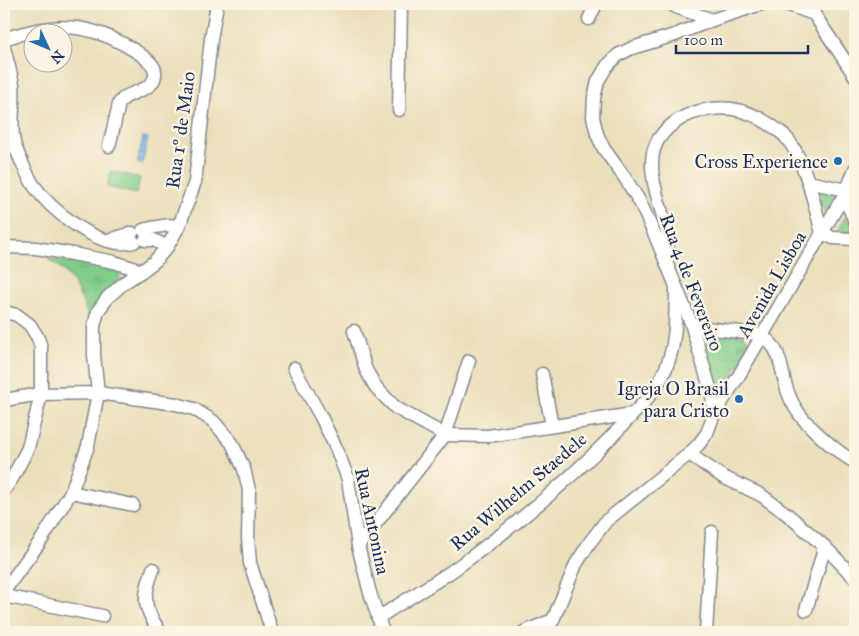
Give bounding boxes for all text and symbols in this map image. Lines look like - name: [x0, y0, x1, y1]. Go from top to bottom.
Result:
- north arrow: [22, 22, 72, 72]
- scale bar: [676, 22, 809, 54]
- text: 100 m: [684, 31, 724, 49]
- text: N: [47, 47, 67, 67]
- street label: Rua 1º de Maio: [161, 70, 200, 190]
- place label: Cross Experience: [694, 150, 828, 173]
- marker: Cross Experience: [832, 155, 844, 167]
- street label: Rua 4 de Fevereiro: [655, 210, 728, 354]
- street label: Avenida Lisboa: [731, 226, 812, 342]
- place label: Igreja O Brasil para Cristo: [617, 377, 730, 422]
- marker: Igreja O Brasil para Cristo: [733, 393, 745, 405]
- street label: Rua Wilhelm Staedele: [445, 427, 591, 555]
- street label: Rua Antonina: [350, 466, 395, 578]

